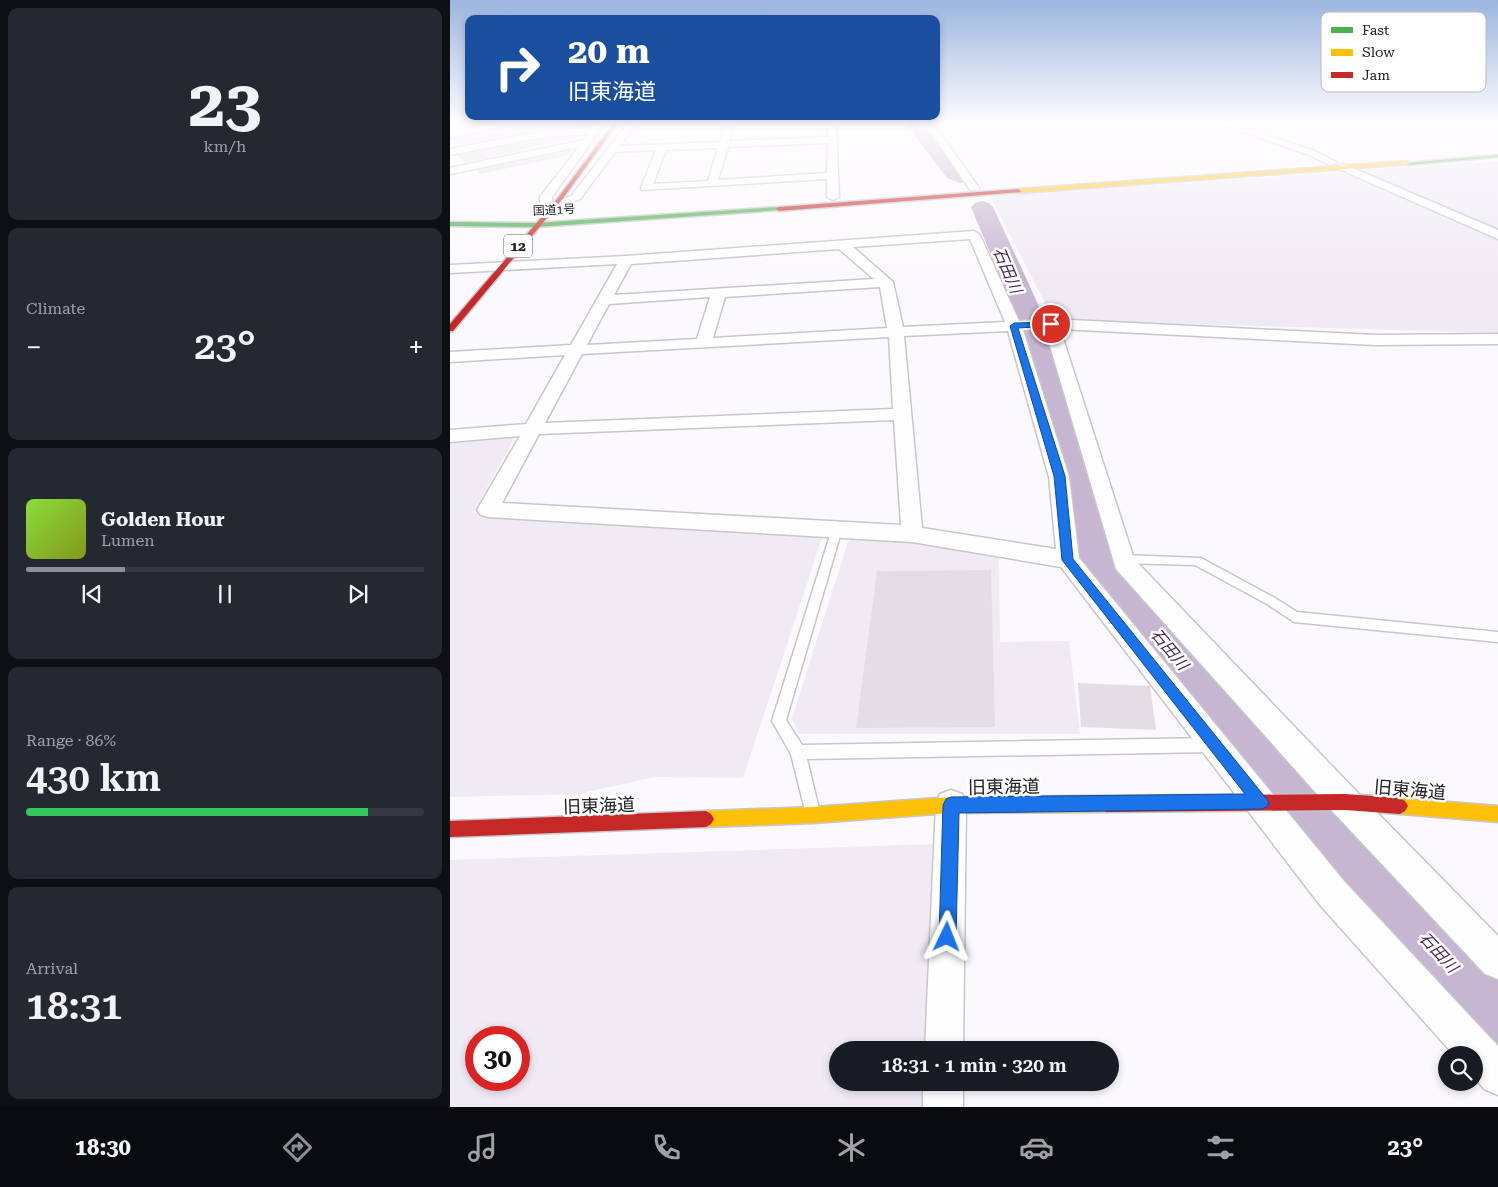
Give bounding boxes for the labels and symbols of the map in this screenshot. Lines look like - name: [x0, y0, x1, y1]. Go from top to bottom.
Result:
- legend: [1321, 12, 1486, 92]
- text: Fast: [1362, 22, 1389, 38]
- text: Slow: [1362, 44, 1395, 60]
- text: Jam: [1362, 67, 1390, 83]
- street label: 国道1号: [532, 202, 576, 218]
- road number: 12: [504, 235, 532, 258]
- water label: 石田川: [989, 244, 1026, 298]
- pin: [1030, 303, 1072, 345]
- water label: 石田川: [1147, 625, 1194, 675]
- street label: 旧東海道: [968, 775, 1040, 798]
- street label: 旧東海道: [1373, 776, 1447, 803]
- street label: 旧東海道: [563, 794, 635, 817]
- position arrow: [920, 910, 972, 962]
- water label: 石田川: [1415, 928, 1463, 978]
- speed limit sign: 30: [465, 1026, 530, 1091]

